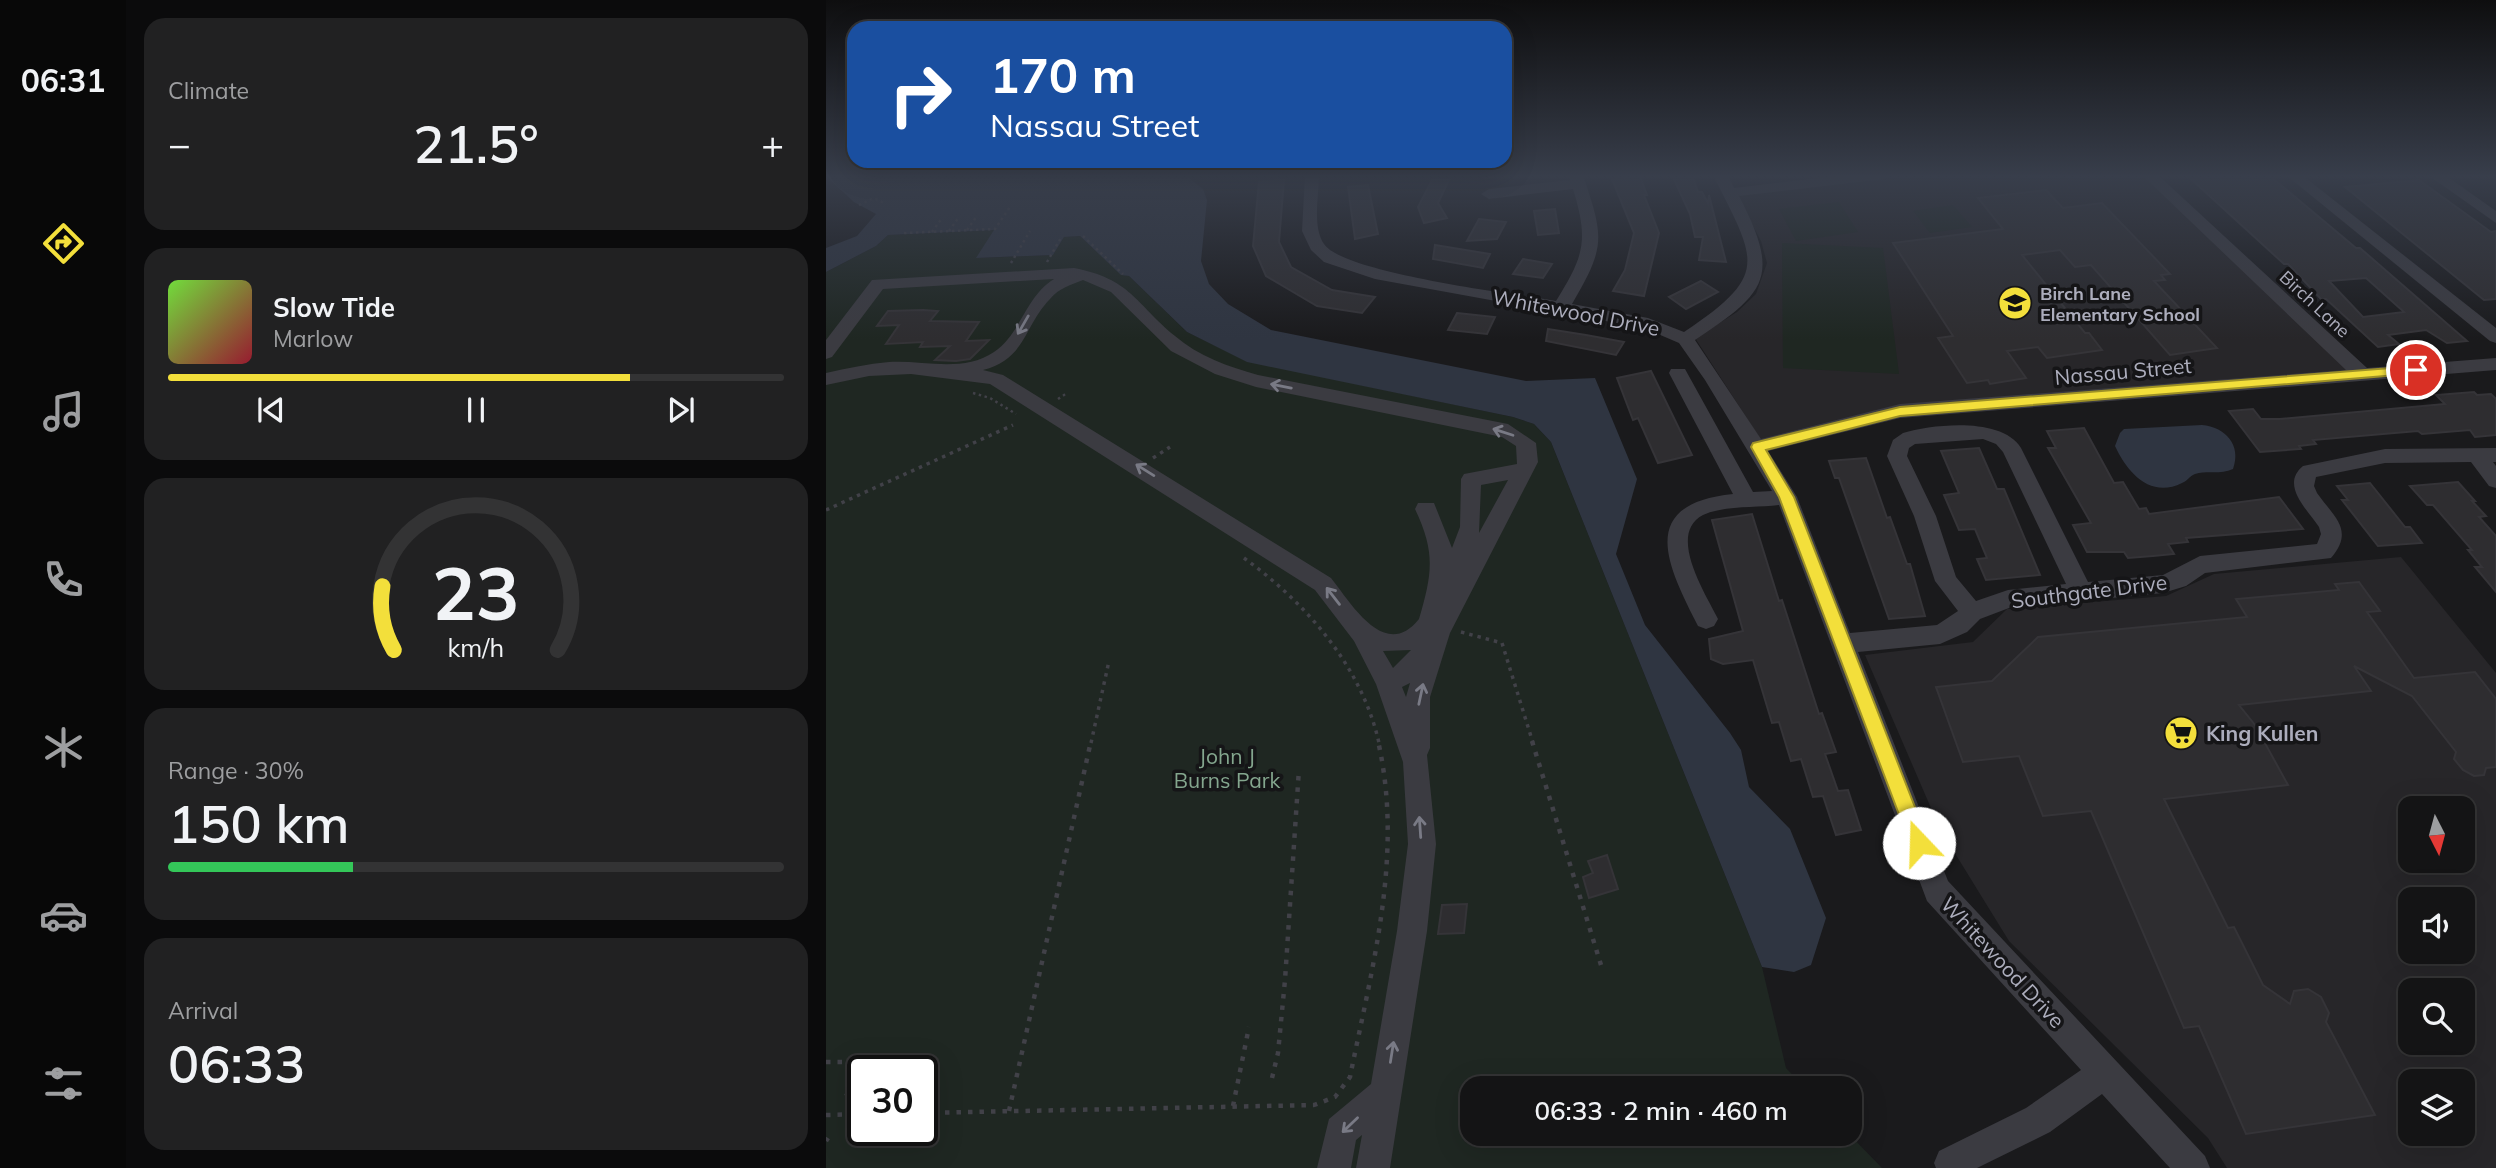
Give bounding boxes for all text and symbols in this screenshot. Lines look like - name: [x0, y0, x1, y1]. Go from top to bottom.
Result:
- text: 170 m: [990, 44, 1136, 105]
- icon: right: [875, 49, 966, 140]
- text: 06:31: [21, 60, 105, 100]
- text: Climate: [168, 76, 249, 105]
- text: Nassau Street: [990, 105, 1199, 145]
- text: 21.5°: [413, 111, 539, 176]
- text: −: [168, 120, 191, 168]
- text: +: [761, 120, 784, 168]
- icon: directions: [39, 219, 88, 268]
- street label: Birch Lane: [2275, 266, 2355, 342]
- place label: Birch Lane Elementary School: [2040, 282, 2200, 326]
- street label: Whitewood Drive: [1490, 283, 1662, 341]
- school or university icon: Birch Lane Elementary School: [1996, 284, 2034, 322]
- text: Slow Tide: [273, 291, 395, 324]
- one-way arrow: [1016, 314, 1029, 335]
- text: Marlow: [273, 324, 353, 353]
- pin: [2386, 340, 2446, 400]
- icon: arrive: [2397, 351, 2435, 389]
- street label: Nassau Street: [2053, 352, 2193, 390]
- one-way arrow: [1270, 379, 1293, 392]
- icon: music: [39, 387, 88, 436]
- icon: previous: [252, 391, 290, 429]
- icon: pause: [457, 391, 495, 429]
- icon: next: [662, 391, 700, 429]
- one-way arrow: [1493, 425, 1515, 437]
- one-way arrow: [1135, 463, 1155, 477]
- text: 23: [432, 547, 520, 638]
- icon: phone: [39, 555, 88, 604]
- street label: Southgate Drive: [2010, 569, 2168, 613]
- one-way arrow: [1326, 588, 1341, 606]
- text: km/h: [448, 632, 504, 663]
- one-way arrow: [1414, 683, 1428, 706]
- supermarket icon: King Kullen: [2162, 714, 2200, 752]
- place label: King Kullen: [2206, 720, 2318, 746]
- icon: climate: [39, 723, 88, 772]
- park label: John J Burns Park: [1174, 743, 1280, 793]
- text: Range · 30%: [168, 756, 304, 785]
- text: 150 km: [168, 791, 349, 856]
- north arrow: [2398, 796, 2474, 873]
- map controls: [2398, 796, 2475, 1146]
- position arrow: [1882, 806, 1956, 880]
- one-way arrow: [1414, 816, 1427, 839]
- button: sound: [2398, 887, 2475, 964]
- icon: car: [39, 891, 88, 940]
- street label: Whitewood Drive: [1935, 891, 2071, 1033]
- button: search: [2398, 978, 2475, 1055]
- text: Arrival: [168, 996, 238, 1025]
- text: 06:33: [168, 1031, 305, 1096]
- one-way arrow: [1386, 1041, 1399, 1064]
- speed limit sign: 30: [847, 1055, 938, 1146]
- icon: filters: [39, 1059, 88, 1108]
- button: layers: [2398, 1069, 2475, 1146]
- text: 06:33 · 2 min · 460 m: [1534, 1094, 1788, 1127]
- one-way arrow: [1341, 1116, 1358, 1133]

